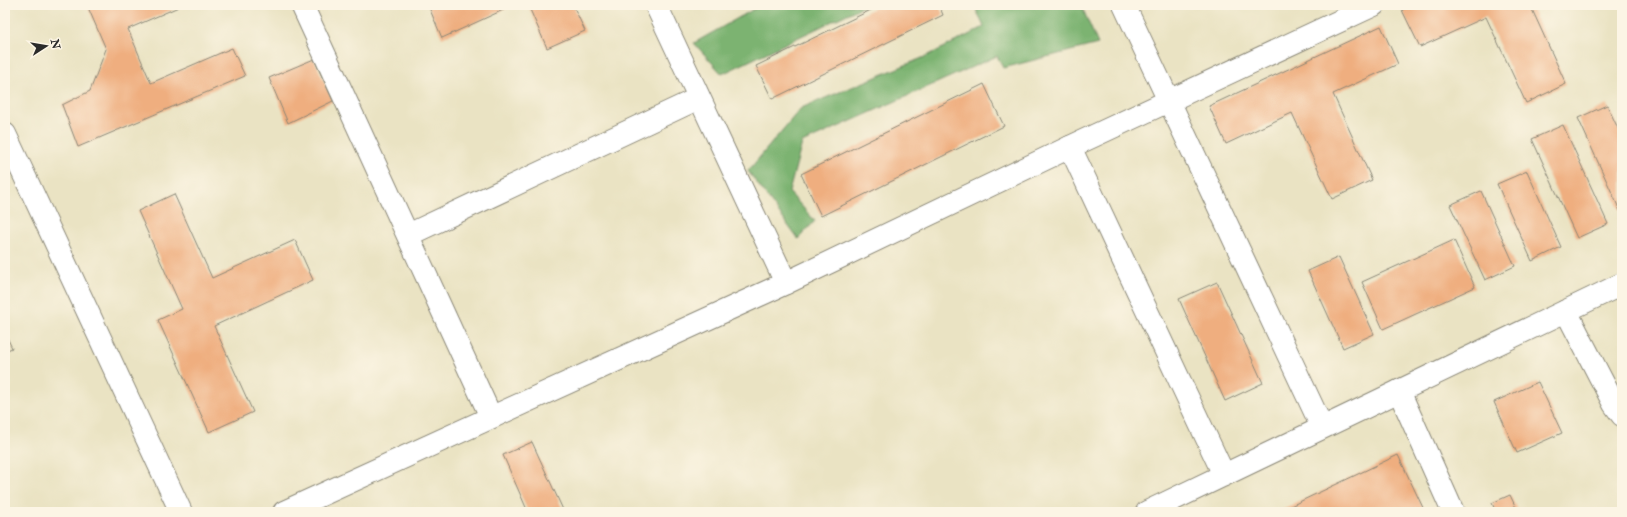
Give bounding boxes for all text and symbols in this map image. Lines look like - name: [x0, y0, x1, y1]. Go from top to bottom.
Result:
- north arrow: [26, 26, 66, 66]
- text: N: [48, 37, 63, 51]

